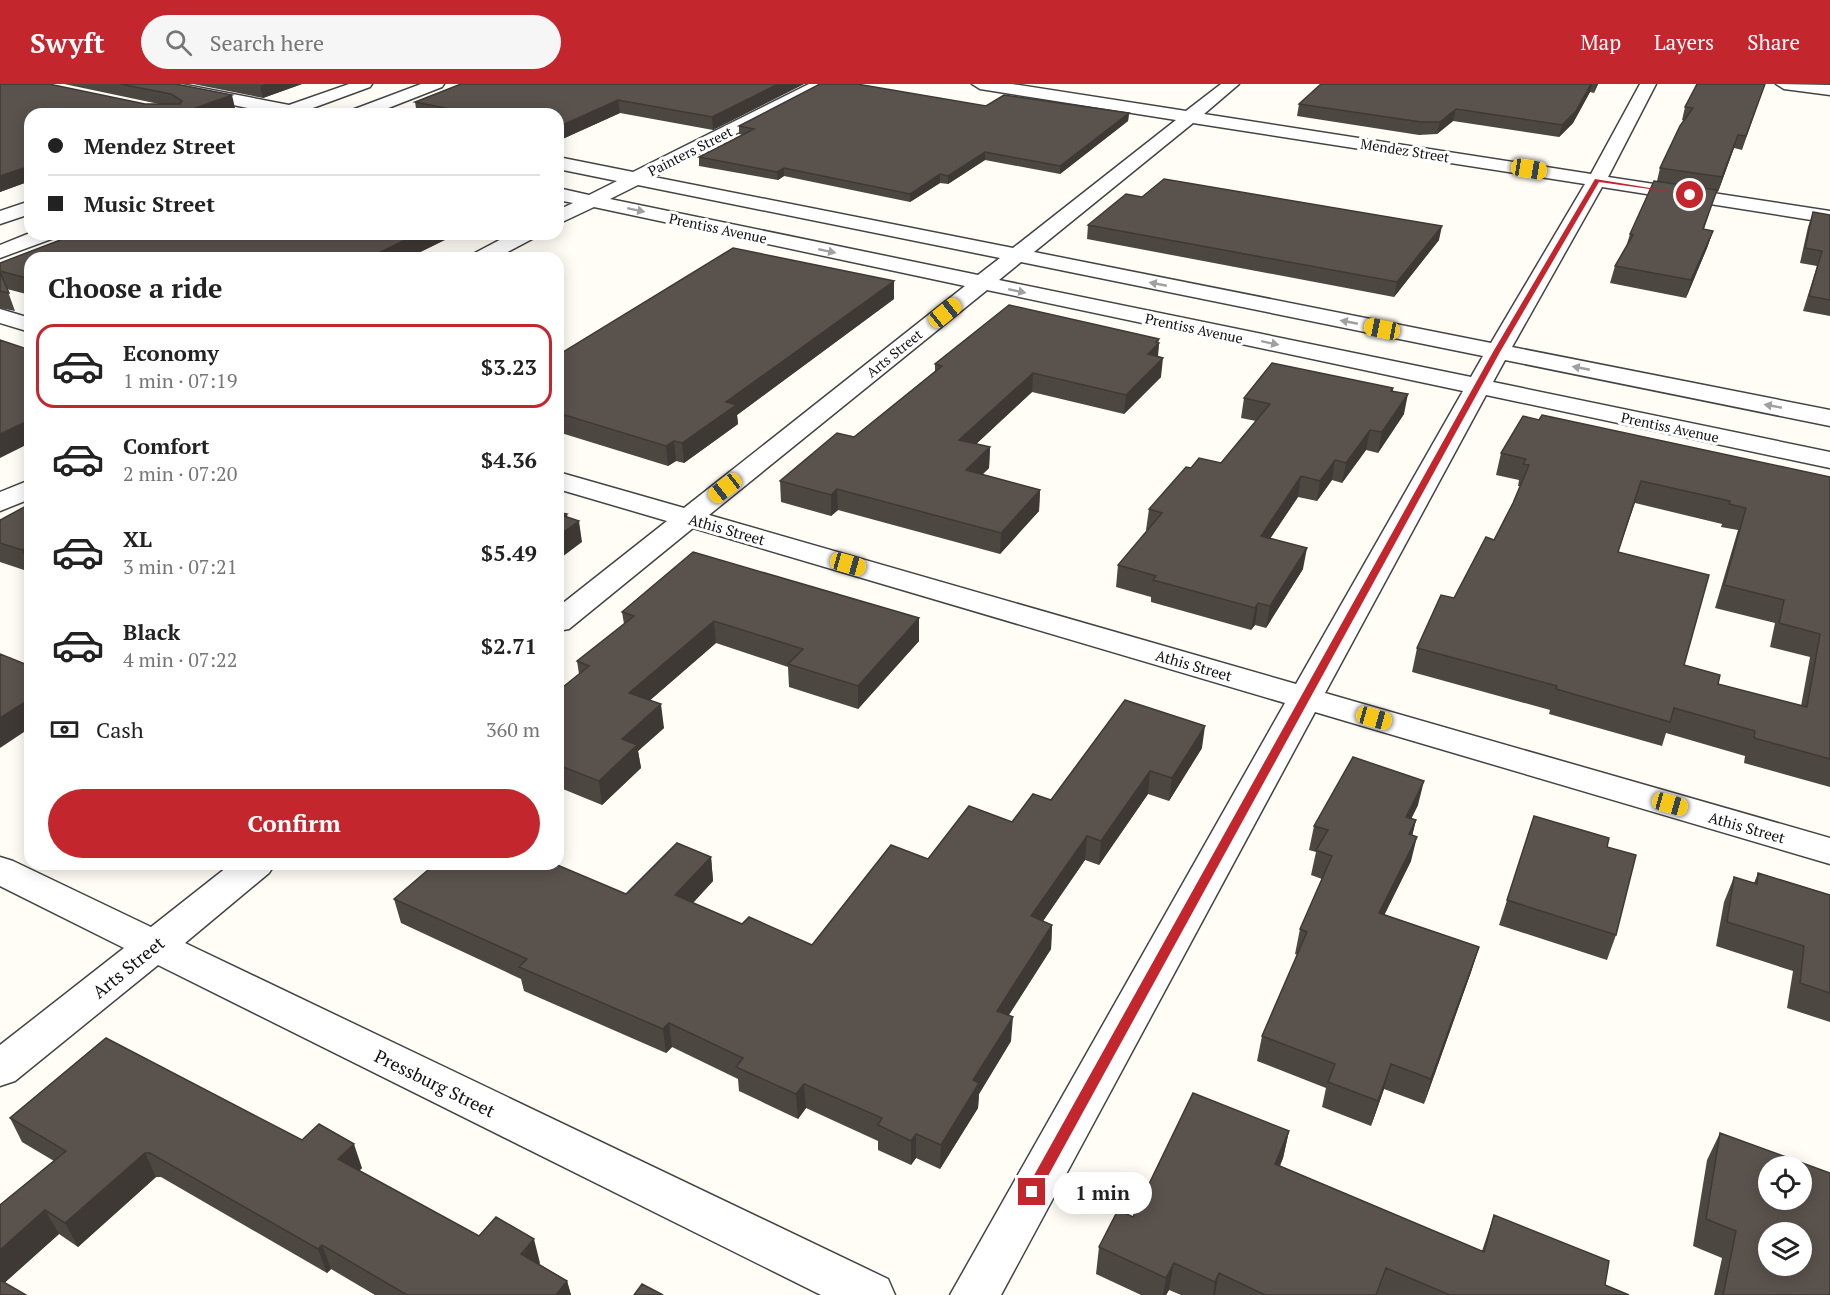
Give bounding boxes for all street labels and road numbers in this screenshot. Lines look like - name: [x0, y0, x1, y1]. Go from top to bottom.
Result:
- street label: Painters Street: [645, 121, 736, 180]
- street label: Mendez Street: [1359, 134, 1452, 167]
- street label: Prentiss Avenue: [667, 208, 769, 248]
- street label: Prentiss Avenue: [1143, 308, 1245, 348]
- street label: Arts Street: [862, 324, 927, 381]
- street label: Prentiss Avenue: [1619, 407, 1721, 447]
- street label: Athis Street: [686, 509, 768, 550]
- street label: Athis Street: [1153, 645, 1235, 686]
- street label: Athis Street: [1706, 807, 1788, 848]
- street label: Arts Street: [87, 930, 169, 1003]
- street label: Pressburg Street: [371, 1043, 500, 1123]

